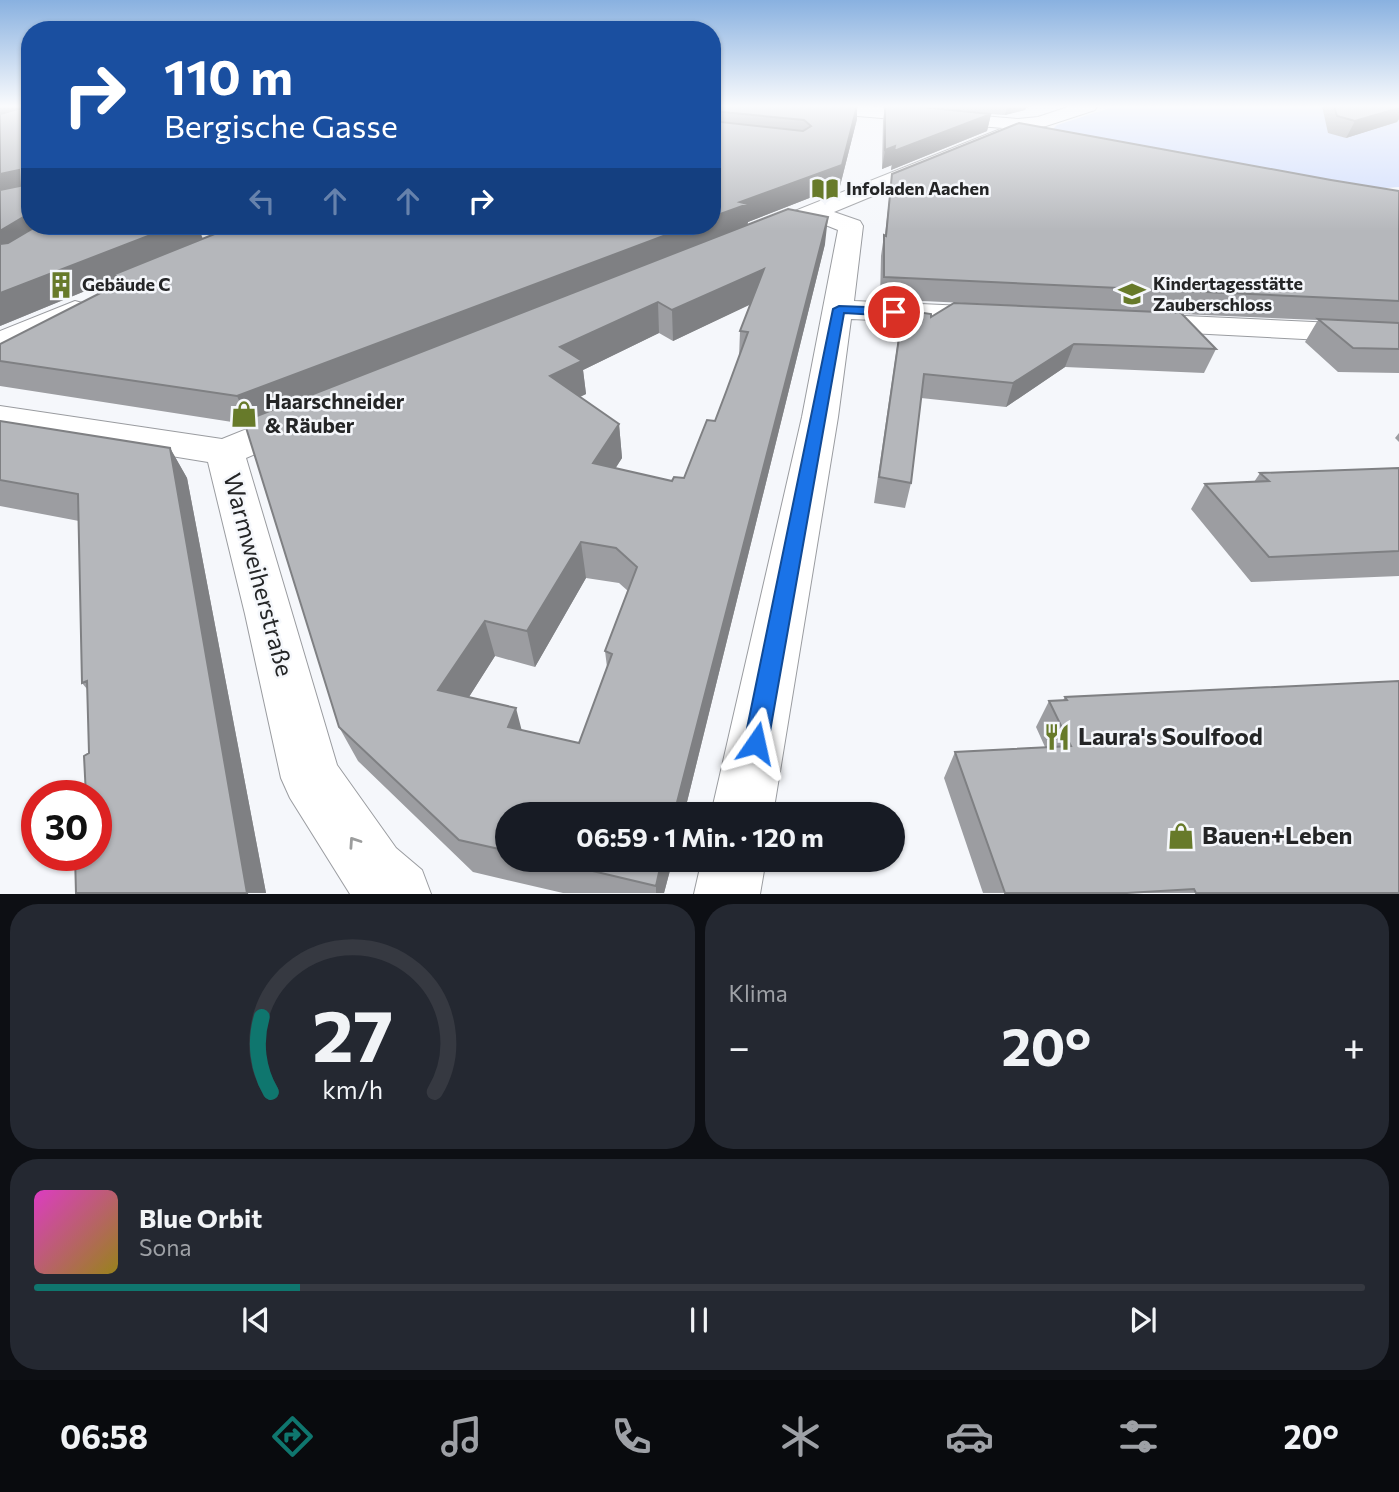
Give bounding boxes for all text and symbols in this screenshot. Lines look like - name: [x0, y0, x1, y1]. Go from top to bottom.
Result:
- text: 110 m: [164, 45, 293, 105]
- icon: right: [49, 49, 140, 140]
- text: Bergische Gasse: [164, 105, 398, 145]
- library icon: Infoladen Aachen: [810, 174, 840, 204]
- place label: Infoladen Aachen: [846, 177, 989, 199]
- icon: left: [243, 182, 281, 220]
- icon: ahead: [316, 182, 354, 220]
- icon: ahead: [389, 182, 427, 220]
- icon: right: [462, 182, 500, 220]
- building icon: Gebäude C: [46, 270, 76, 300]
- place label: Kindertagesstätte Zauberschloss: [1153, 272, 1303, 315]
- place label: Gebäude C: [82, 273, 171, 295]
- school or university icon: Kindertagesstätte Zauberschloss: [1117, 279, 1147, 309]
- pin: [864, 282, 924, 342]
- icon: arrive: [875, 293, 913, 331]
- place label: Haarschneider & Räuber: [265, 388, 405, 437]
- shop icon: Haarschneider & Räuber: [229, 399, 259, 429]
- street label: Warmweiherstraße: [218, 470, 301, 679]
- position arrow: [719, 706, 793, 780]
- place label: Laura's Soulfood: [1078, 721, 1263, 750]
- restaurant icon: Laura's Soulfood: [1042, 722, 1072, 752]
- speed limit sign: 30: [21, 780, 112, 871]
- place label: Bauen+Leben: [1202, 820, 1352, 849]
- text: 06:59 · 1 Min. · 120 m: [576, 821, 824, 852]
- shop icon: Bauen+Leben: [1166, 821, 1196, 851]
- one-way arrow: [349, 837, 362, 850]
- text: Klima: [729, 979, 788, 1007]
- text: 27: [312, 989, 393, 1078]
- text: 20°: [1001, 1013, 1091, 1077]
- text: −: [729, 1022, 750, 1069]
- text: +: [1343, 1022, 1365, 1069]
- text: km/h: [322, 1074, 383, 1104]
- text: Blue Orbit: [139, 1202, 262, 1233]
- text: Sona: [139, 1233, 191, 1261]
- icon: previous: [237, 1301, 275, 1339]
- icon: pause: [680, 1301, 718, 1339]
- icon: next: [1124, 1301, 1162, 1339]
- icon: directions: [268, 1412, 317, 1461]
- icon: music: [437, 1412, 486, 1461]
- icon: phone: [607, 1412, 656, 1461]
- icon: climate: [776, 1412, 825, 1461]
- icon: car: [945, 1412, 994, 1461]
- icon: filters: [1114, 1412, 1163, 1461]
- text: 06:58: [60, 1416, 148, 1456]
- text: 20°: [1284, 1416, 1339, 1456]

